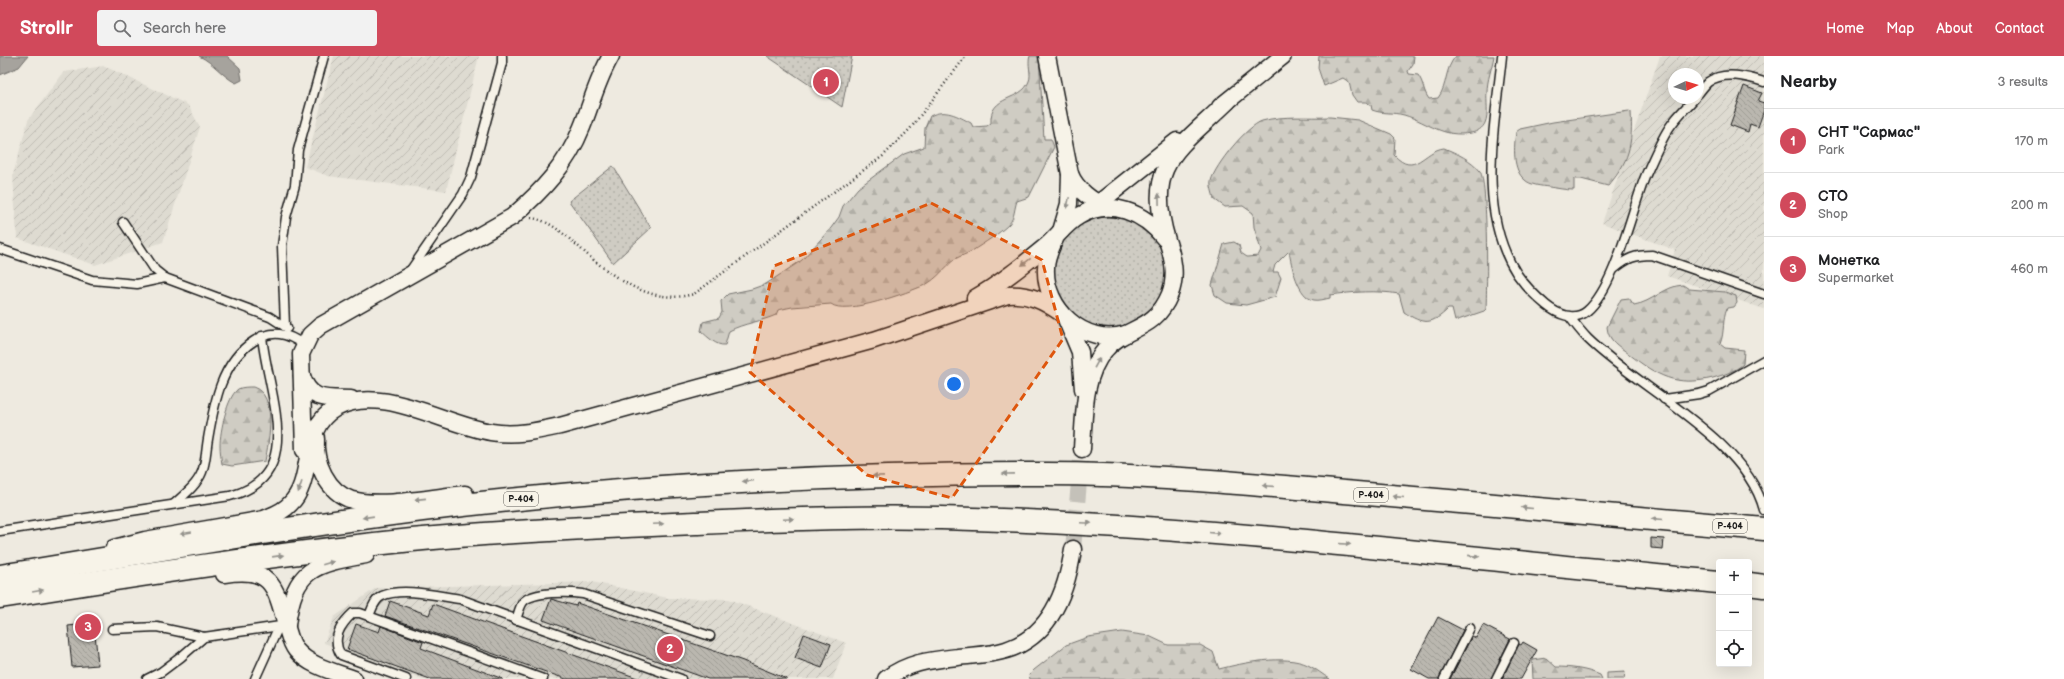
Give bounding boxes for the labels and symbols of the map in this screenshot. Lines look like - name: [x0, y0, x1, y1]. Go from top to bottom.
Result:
- pin: 1: [813, 67, 839, 97]
- north arrow: [1668, 68, 1704, 104]
- one-way arrow: [1156, 192, 1162, 205]
- one-way arrow: [1065, 196, 1071, 209]
- one-way arrow: [1020, 258, 1031, 267]
- one-way arrow: [1094, 357, 1101, 369]
- your location: [944, 374, 964, 394]
- one-way arrow: [1001, 471, 1014, 477]
- one-way arrow: [871, 473, 884, 479]
- one-way arrow: [742, 478, 754, 485]
- one-way arrow: [297, 481, 303, 493]
- one-way arrow: [1262, 482, 1274, 489]
- road number: Р-404: [1354, 488, 1388, 502]
- road number: Р-404: [504, 492, 538, 506]
- one-way arrow: [1392, 493, 1404, 500]
- one-way arrow: [414, 496, 426, 502]
- one-way arrow: [1521, 505, 1533, 511]
- one-way arrow: [362, 514, 374, 520]
- one-way arrow: [782, 516, 795, 522]
- one-way arrow: [1651, 516, 1663, 523]
- road number: Р-404: [1713, 519, 1747, 533]
- one-way arrow: [1080, 520, 1092, 527]
- one-way arrow: [652, 521, 664, 528]
- one-way arrow: [180, 530, 192, 536]
- one-way arrow: [1209, 530, 1221, 537]
- one-way arrow: [1339, 541, 1351, 547]
- one-way arrow: [272, 553, 284, 559]
- one-way arrow: [1468, 553, 1480, 560]
- one-way arrow: [322, 560, 334, 566]
- one-way arrow: [32, 588, 45, 594]
- pin: 3: [75, 612, 101, 642]
- pin: 2: [657, 634, 683, 664]

